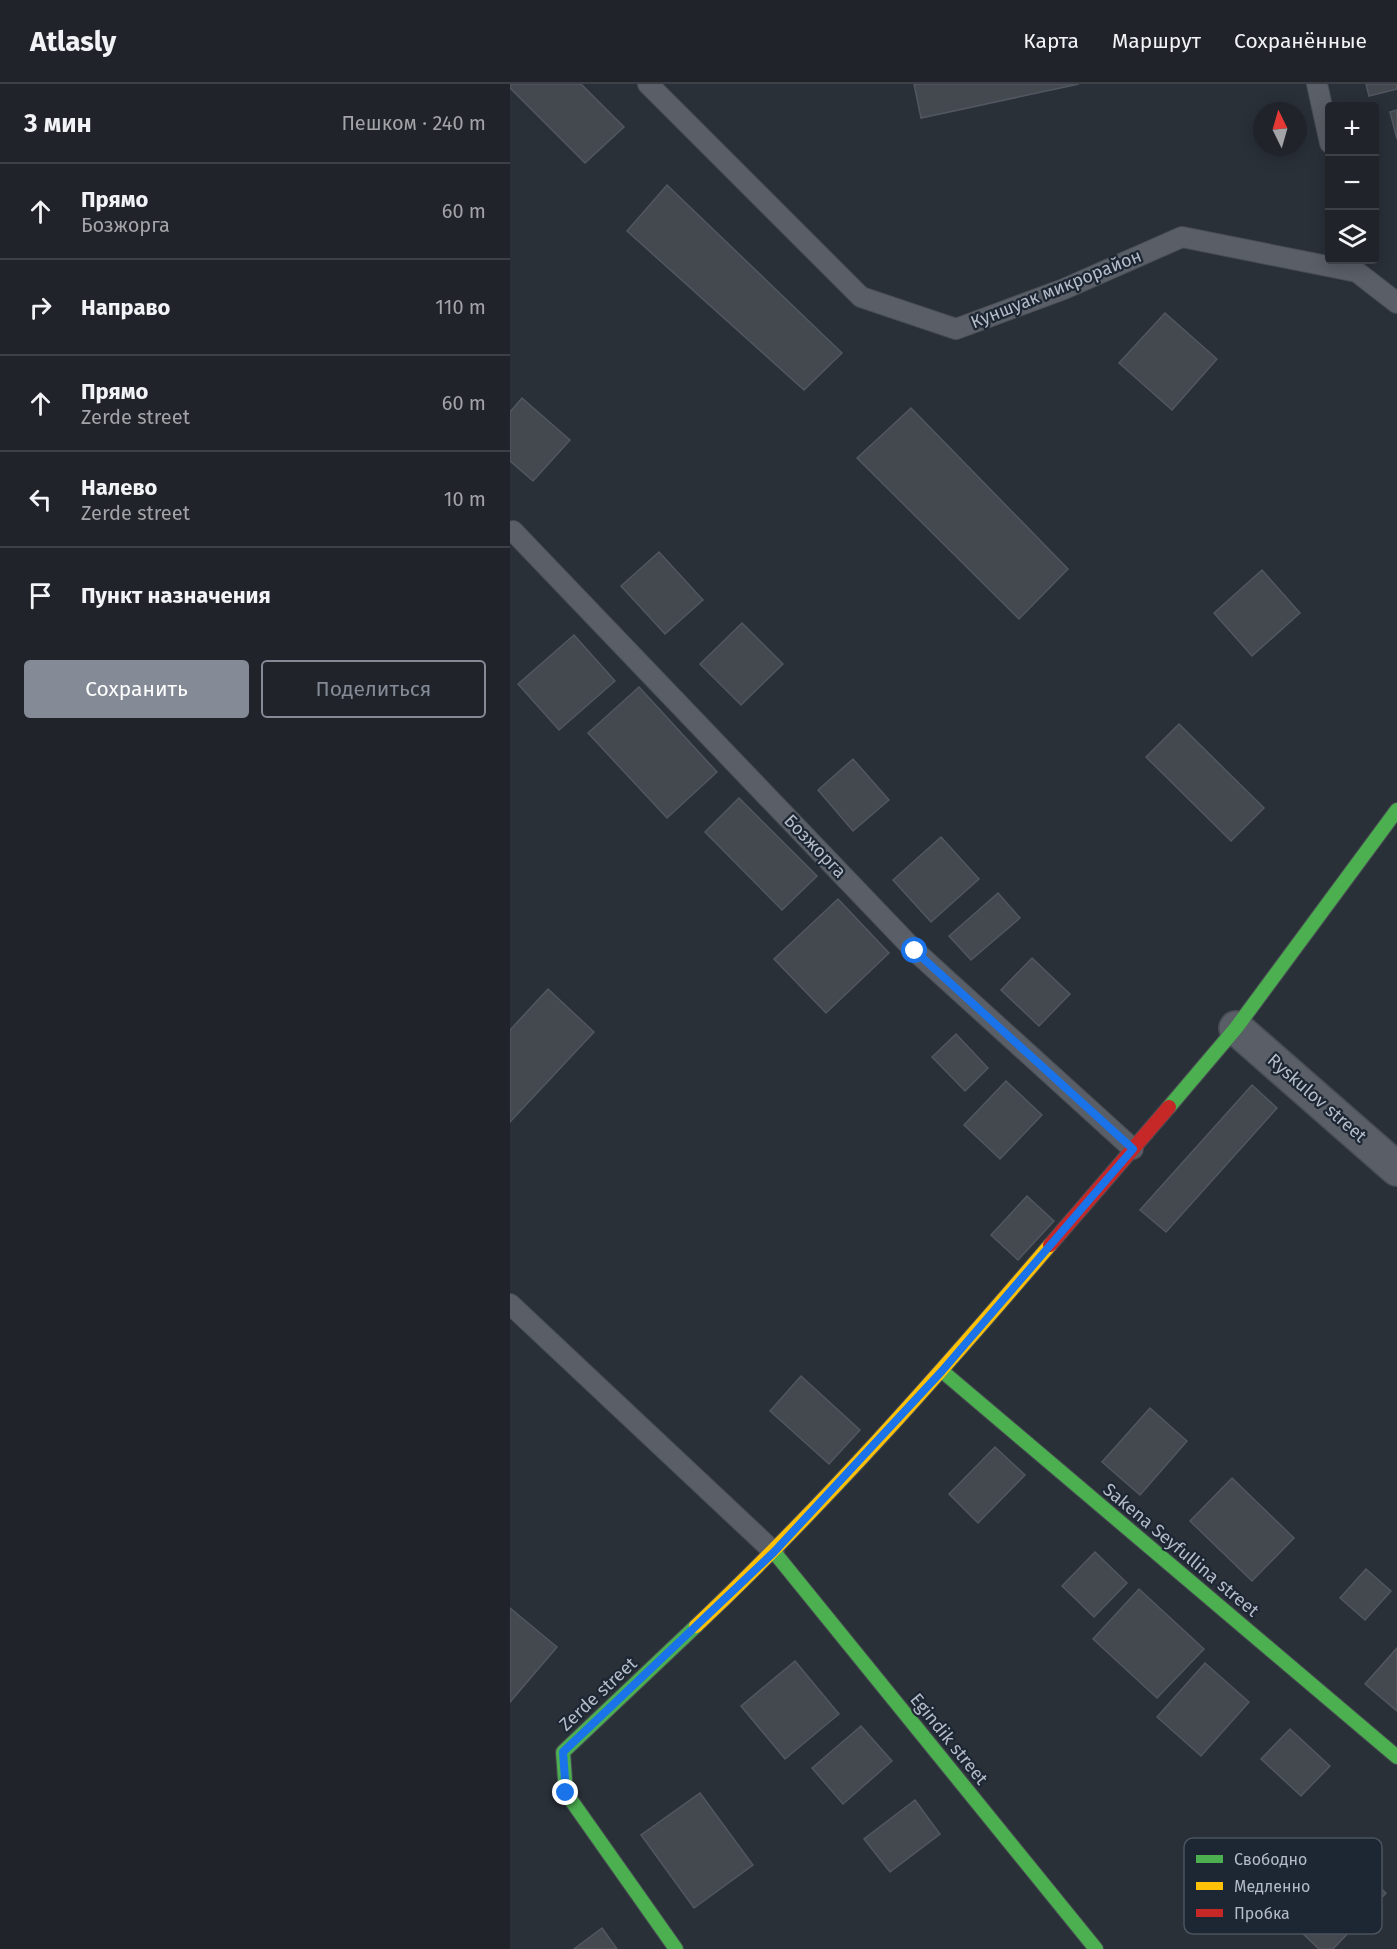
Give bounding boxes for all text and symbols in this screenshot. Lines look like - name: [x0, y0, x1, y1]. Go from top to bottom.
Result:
- text: Atlasly: [30, 25, 116, 58]
- text: Карта: [1023, 28, 1079, 54]
- text: Маршрут: [1112, 28, 1201, 54]
- text: Сохранённые: [1234, 28, 1367, 54]
- north arrow: [1253, 102, 1307, 156]
- map controls: [1325, 102, 1379, 264]
- button: +: [1325, 102, 1379, 156]
- text: 3 мин: [24, 108, 92, 139]
- text: Пешком · 240 m: [341, 111, 486, 135]
- button: −: [1325, 156, 1379, 210]
- text: Прямо: [81, 186, 148, 213]
- icon: ahead: [24, 195, 57, 228]
- text: 60 m: [442, 199, 486, 223]
- button: layers: [1325, 210, 1379, 264]
- text: Бозжорга: [81, 213, 170, 237]
- street label: Куншуак микрорайон: [967, 245, 1145, 333]
- icon: right: [24, 291, 57, 324]
- text: Направо: [81, 294, 170, 321]
- text: 110 m: [435, 295, 486, 319]
- text: Прямо: [81, 378, 148, 405]
- icon: ahead: [24, 387, 57, 420]
- text: 60 m: [442, 391, 486, 415]
- text: Zerde street: [81, 405, 190, 429]
- text: Налево: [81, 474, 157, 501]
- icon: left: [24, 483, 57, 516]
- text: 10 m: [444, 487, 486, 511]
- text: Zerde street: [81, 501, 190, 525]
- icon: arrive: [24, 579, 57, 612]
- text: Пункт назначения: [81, 582, 271, 609]
- button: Сохранить: [24, 660, 249, 718]
- button: Поделиться: [261, 660, 486, 718]
- street label: Бозжорга: [779, 810, 851, 882]
- route start: [901, 937, 927, 963]
- street label: Ryskulov street: [1263, 1049, 1371, 1147]
- street label: Sakena Seyfullina street: [1099, 1478, 1264, 1622]
- street label: Zerde street: [555, 1652, 642, 1735]
- street label: Egindik street: [905, 1689, 993, 1790]
- route end: [552, 1779, 578, 1805]
- legend: [1184, 1838, 1382, 1934]
- text: Свободно: [1234, 1850, 1307, 1869]
- text: Медленно: [1234, 1877, 1310, 1896]
- text: Пробка: [1234, 1904, 1290, 1923]

